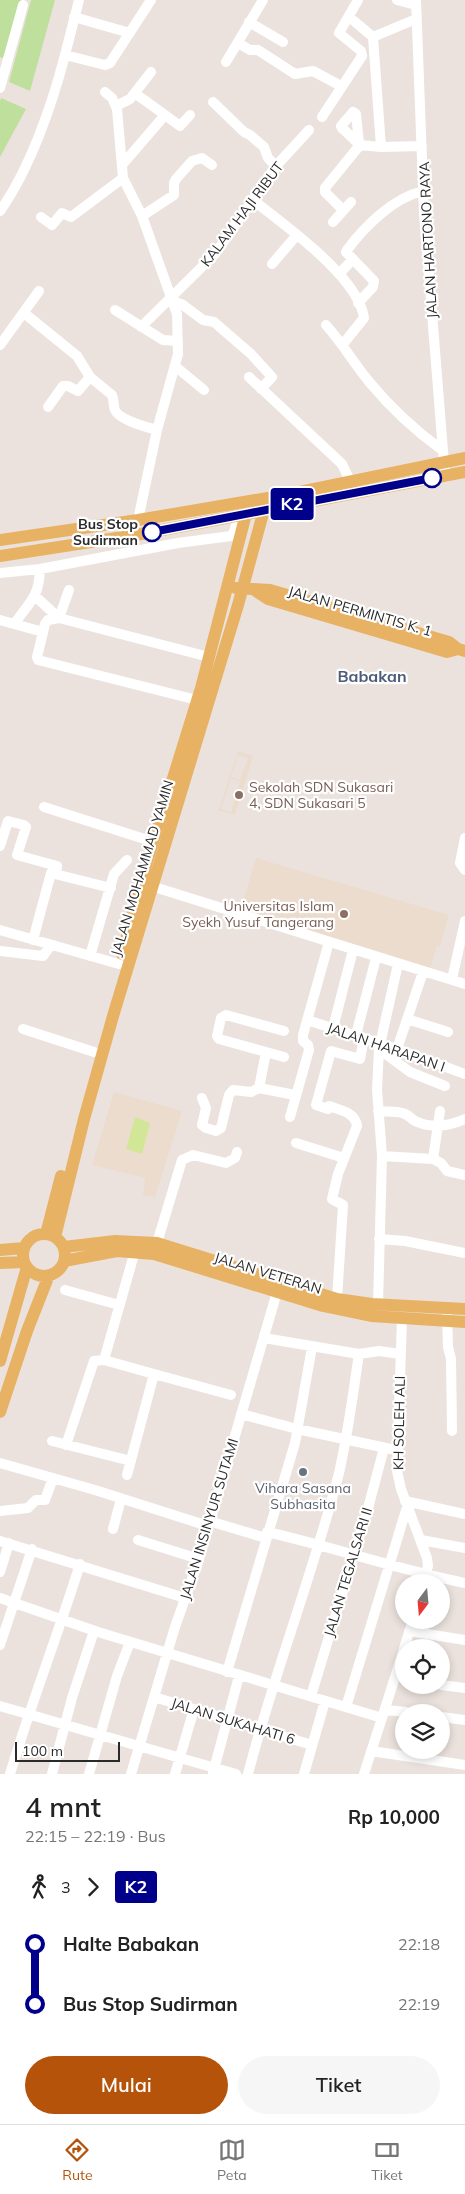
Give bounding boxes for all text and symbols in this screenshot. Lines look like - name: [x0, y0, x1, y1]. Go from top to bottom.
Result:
- street label: KALAM HAJI RIBUT: [197, 158, 288, 270]
- street label: JALAN HARTONO RAYA: [415, 160, 441, 319]
- unlabelled marker: [422, 468, 442, 488]
- line badge: K2: [270, 488, 314, 520]
- text: K2: [281, 492, 303, 515]
- place label: Bus Stop Sudirman: [73, 515, 138, 549]
- marker: Bus Stop Sudirman: [142, 522, 162, 542]
- street label: JALAN PERMINTIS K. 1: [286, 582, 434, 640]
- district label: Babakan: [337, 666, 407, 686]
- street label: JALAN MOHAMMAD YAMIN: [107, 778, 177, 958]
- place label: Sekolah SDN Sukasari 4, SDN Sukasari 5: [249, 778, 393, 812]
- marker: Sekolah SDN Sukasari 4, SDN Sukasari 5: [233, 789, 245, 801]
- place label: Universitas Islam Syekh Yusuf Tangerang: [182, 897, 334, 931]
- marker: Universitas Islam Syekh Yusuf Tangerang: [338, 908, 350, 920]
- street label: JALAN HARAPAN I: [325, 1018, 447, 1076]
- street label: JALAN VETERAN: [212, 1248, 324, 1298]
- street label: KH SOLEH ALI: [389, 1376, 409, 1470]
- street label: JALAN INSINYUR SUTAMI: [176, 1436, 242, 1602]
- marker: Vihara Sasana Subhasita: [297, 1466, 309, 1478]
- place label: Vihara Sasana Subhasita: [255, 1479, 351, 1513]
- street label: JALAN TEGALSARI II: [320, 1505, 376, 1639]
- north arrow: [395, 1574, 450, 1629]
- map controls: [395, 1574, 450, 1759]
- button: locate: [395, 1639, 450, 1694]
- street label: JALAN SUKAHATI 6: [169, 1694, 297, 1748]
- button: layers: [395, 1704, 450, 1759]
- scale bar: [15, 1739, 120, 1762]
- text: 100 m: [22, 1742, 63, 1760]
- text: 4 mnt: [25, 1789, 101, 1824]
- text: Rp 10,000: [348, 1805, 440, 1829]
- text: 22:15 – 22:19 · Bus: [25, 1826, 166, 1846]
- icon: walk: [25, 1873, 53, 1901]
- icon: forward: [79, 1873, 107, 1901]
- text: K2: [125, 1875, 147, 1898]
- text: 3: [61, 1877, 71, 1897]
- text: Halte Babakan: [63, 1932, 199, 1956]
- text: 22:18: [398, 1934, 440, 1954]
- text: Bus Stop Sudirman: [63, 1992, 238, 2016]
- text: 22:19: [398, 1994, 440, 2014]
- button: Mulai: [25, 2056, 228, 2114]
- button: Tiket: [238, 2056, 440, 2114]
- tab: Rute: [62, 2136, 93, 2184]
- tab: Peta: [217, 2136, 247, 2184]
- tab: Tiket: [371, 2136, 403, 2184]

